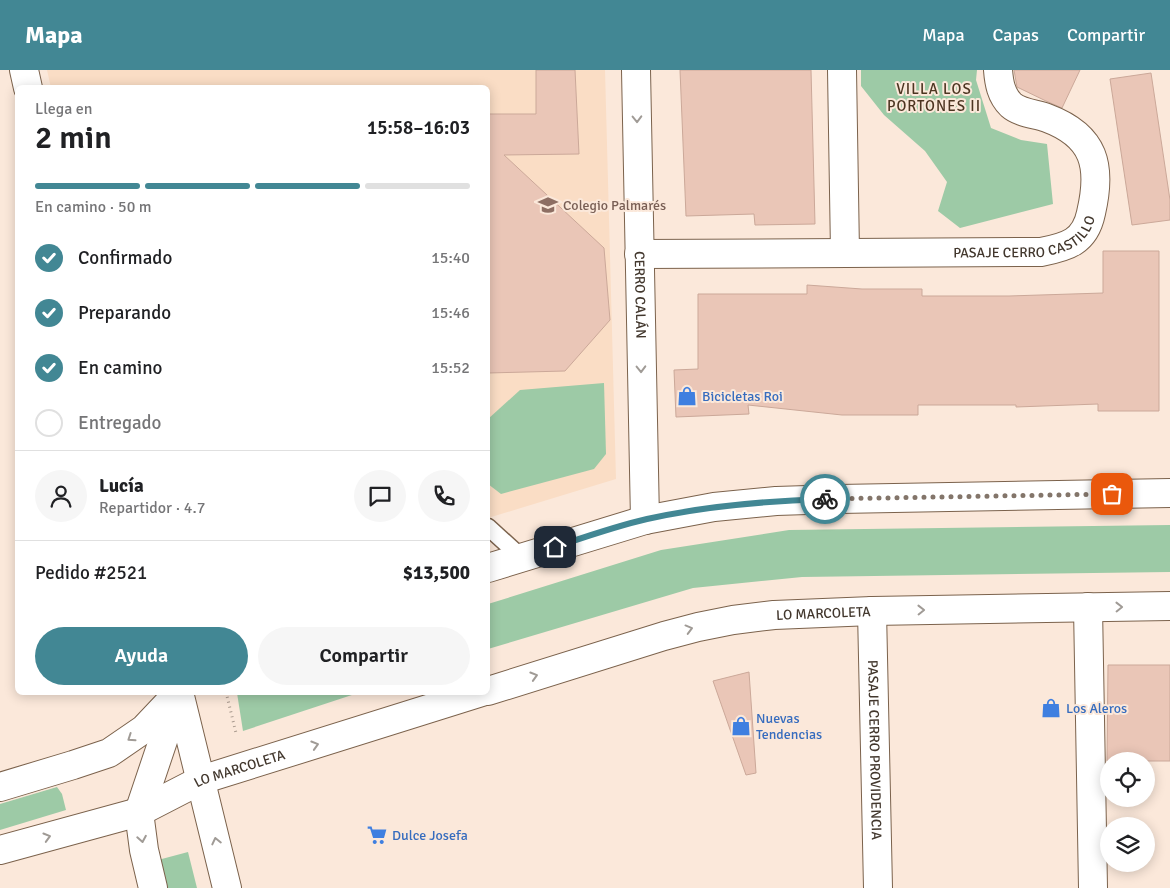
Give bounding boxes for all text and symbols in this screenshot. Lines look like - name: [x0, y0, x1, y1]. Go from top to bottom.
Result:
- text: Mapa: [25, 20, 83, 50]
- text: Mapa: [922, 24, 965, 46]
- text: Capas: [993, 24, 1039, 46]
- text: Compartir: [1067, 24, 1145, 46]
- district label: VILLA LOS PORTONES II: [887, 80, 981, 115]
- text: Llega en: [35, 99, 93, 119]
- one-way arrow: [632, 115, 642, 123]
- text: 15:58–16:03: [367, 116, 470, 140]
- text: 2 min: [35, 118, 112, 157]
- school or university icon: Colegio Palmarés: [537, 194, 559, 216]
- text: En camino · 50 m: [35, 197, 152, 217]
- place label: Colegio Palmarés: [563, 197, 666, 214]
- street label: PASAJE CERRO CASTILLO: [953, 213, 1099, 261]
- icon: check: [35, 244, 63, 272]
- text: Confirmado: [78, 246, 172, 270]
- text: 15:40: [431, 248, 470, 268]
- street label: CERRO CALÁN: [631, 251, 650, 339]
- icon: check: [35, 299, 63, 327]
- text: Preparando: [78, 301, 171, 325]
- text: 15:46: [431, 303, 470, 323]
- icon: check: [35, 354, 63, 382]
- text: En camino: [78, 356, 162, 380]
- text: 15:52: [431, 358, 470, 378]
- one-way arrow: [636, 365, 647, 373]
- shop icon: Bicicletas Roi: [676, 385, 698, 407]
- place label: Bicicletas Roi: [702, 388, 783, 405]
- text: Entregado: [78, 411, 161, 435]
- button: person: [35, 470, 87, 522]
- button: chat: [354, 470, 406, 522]
- button: phone: [418, 470, 470, 522]
- pin: [1091, 473, 1133, 515]
- text: Lucía: [99, 474, 144, 498]
- courier: [800, 474, 850, 524]
- icon: bag: [1098, 480, 1126, 508]
- icon: bike: [811, 485, 839, 513]
- text: Repartidor · 4.7: [99, 498, 205, 518]
- pin: [534, 526, 576, 568]
- icon: home: [541, 533, 569, 561]
- text: Pedido #2521: [35, 561, 147, 585]
- text: $13,500: [403, 561, 470, 585]
- one-way arrow: [1115, 601, 1123, 612]
- street label: LO MARCOLETA: [776, 603, 871, 623]
- one-way arrow: [918, 605, 925, 615]
- one-way arrow: [685, 624, 694, 635]
- button: Ayuda: [35, 627, 248, 685]
- button: Compartir: [258, 627, 470, 685]
- street label: PASAJE CERRO PROVIDENCIA: [865, 660, 885, 841]
- one-way arrow: [529, 672, 538, 682]
- shop icon: Los Aleros: [1040, 697, 1062, 719]
- place label: Los Aleros: [1066, 700, 1127, 717]
- place label: Nuevas Tendencias: [756, 710, 822, 743]
- shop icon: Nuevas Tendencias: [730, 715, 752, 737]
- one-way arrow: [127, 732, 136, 741]
- one-way arrow: [310, 740, 318, 750]
- street label: LO MARCOLETA: [191, 746, 287, 791]
- map controls: [1100, 752, 1155, 872]
- button: locate: [1100, 752, 1155, 807]
- button: layers: [1100, 817, 1155, 872]
- supermarket icon: Dulce Josefa: [366, 824, 388, 846]
- place label: Dulce Josefa: [392, 827, 468, 844]
- one-way arrow: [42, 833, 51, 843]
- one-way arrow: [136, 835, 147, 844]
- one-way arrow: [211, 836, 222, 845]

